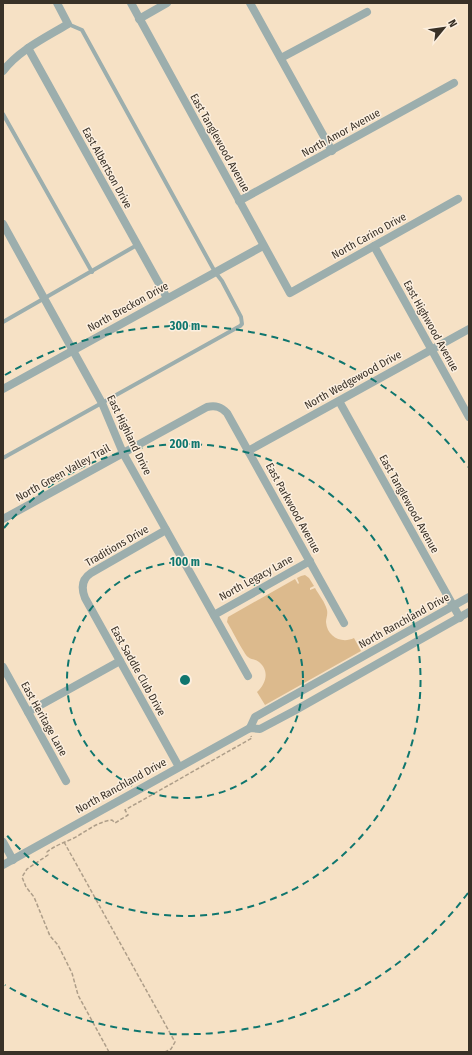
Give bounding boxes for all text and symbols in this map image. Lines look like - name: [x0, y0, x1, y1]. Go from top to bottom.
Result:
- north arrow: [424, 8, 464, 48]
- text: N: [445, 17, 460, 29]
- street label: East Tanglewood Avenue: [187, 91, 253, 195]
- street label: North Amor Avenue: [299, 106, 383, 160]
- street label: East Albertson Drive: [79, 125, 135, 211]
- street label: North Carino Drive: [329, 210, 409, 262]
- street label: East Highwood Avenue: [401, 278, 461, 374]
- street label: North Breckon Drive: [85, 279, 171, 335]
- text: 300 m: [169, 319, 200, 333]
- street label: North Wedgewood Drive: [302, 348, 404, 412]
- street label: East Highland Drive: [104, 393, 154, 477]
- text: 200 m: [169, 437, 200, 451]
- street label: North Green Valley Trail: [14, 442, 112, 504]
- street label: East Tanglewood Avenue: [376, 452, 442, 556]
- street label: East Parkwood Avenue: [263, 461, 323, 555]
- street label: Traditions Drive: [83, 523, 151, 569]
- street label: North Legacy Lane: [217, 552, 295, 604]
- text: 100 m: [170, 555, 200, 569]
- street label: North Ranchland Drive: [356, 591, 452, 651]
- street label: East Saddle Club Drive: [108, 624, 168, 718]
- centre of rings: [178, 673, 192, 687]
- street label: East Heritage Lane: [18, 679, 70, 759]
- street label: North Ranchland Drive: [73, 756, 169, 816]

